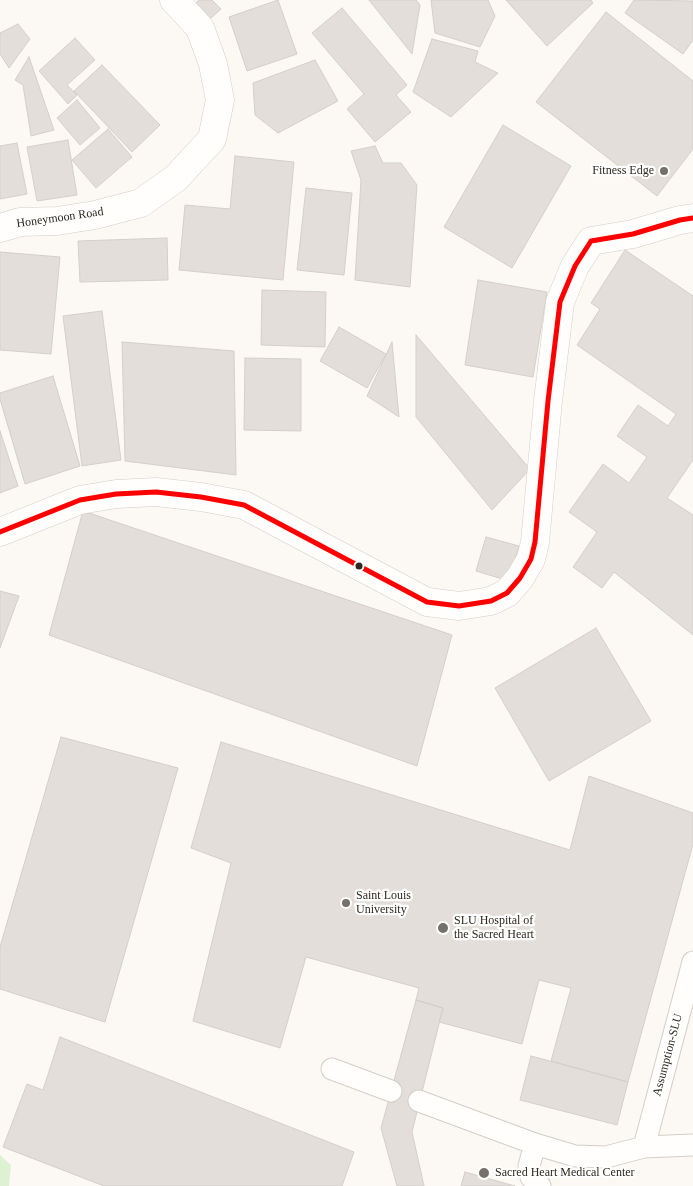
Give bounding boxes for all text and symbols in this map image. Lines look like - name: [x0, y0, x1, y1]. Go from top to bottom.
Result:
- place label: Fitness Edge: [592, 164, 654, 178]
- marker: Fitness Edge: [658, 165, 670, 177]
- street label: Honeymoon Road: [16, 205, 104, 231]
- unlabelled marker: [354, 561, 364, 571]
- place label: Saint Louis University: [356, 889, 411, 917]
- marker: Saint Louis University: [340, 897, 352, 909]
- place label: SLU Hospital of the Sacred Heart: [454, 914, 534, 942]
- marker: SLU Hospital of the Sacred Heart: [436, 921, 450, 935]
- street label: Assumption-SLU: [650, 1012, 686, 1098]
- marker: Sacred Heart Medical Center: [477, 1166, 491, 1180]
- place label: Sacred Heart Medical Center: [495, 1166, 635, 1180]

